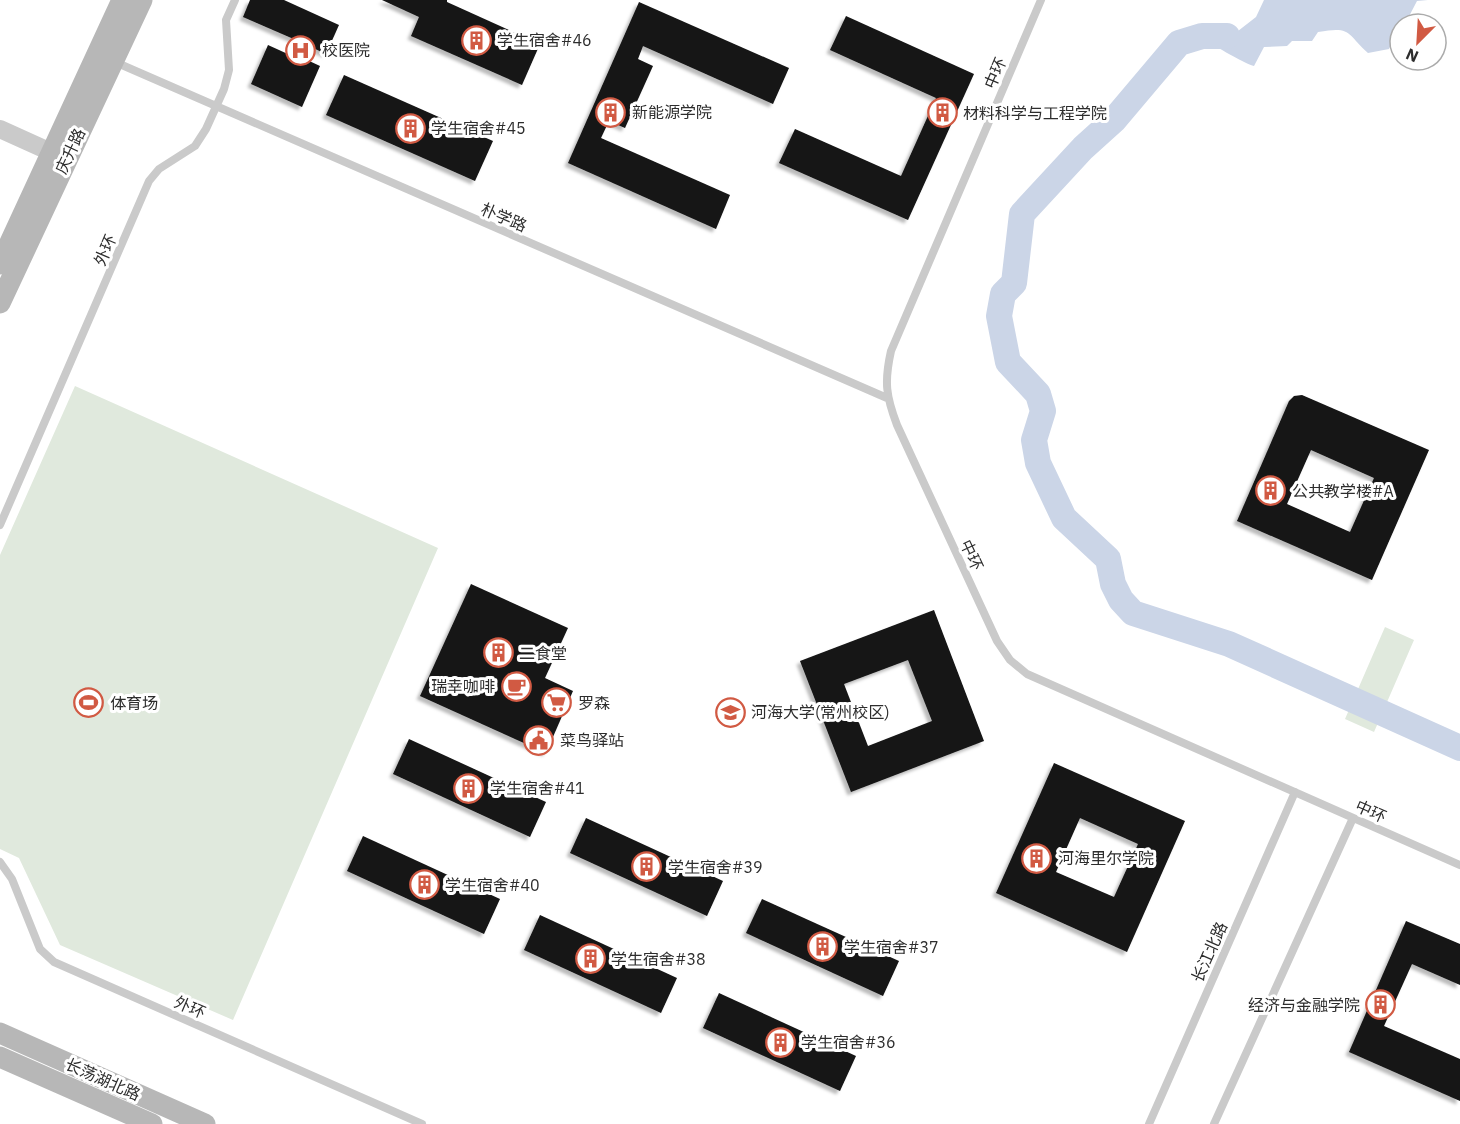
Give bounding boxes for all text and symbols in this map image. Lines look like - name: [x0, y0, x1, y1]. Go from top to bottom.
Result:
- north arrow: [1388, 12, 1448, 72]
- building icon: 学生宿舍#46: [460, 24, 492, 56]
- place label: 学生宿舍#46: [497, 30, 592, 50]
- hospital icon: 校医院: [285, 34, 317, 66]
- place label: 校医院: [322, 40, 370, 60]
- text: N: [1403, 44, 1421, 67]
- street label: 中环: [980, 54, 1010, 92]
- building icon: 新能源学院: [595, 96, 627, 128]
- building icon: 材料科学与工程学院: [926, 97, 958, 129]
- place label: 新能源学院: [632, 102, 712, 122]
- place label: 材料科学与工程学院: [963, 103, 1107, 123]
- building icon: 学生宿舍#45: [394, 112, 426, 144]
- place label: 学生宿舍#45: [431, 118, 526, 138]
- street label: 庆升路: [51, 125, 89, 177]
- street label: 朴学路: [478, 198, 530, 236]
- street label: 外环: [90, 231, 120, 269]
- building icon: 公共教学楼#A: [1255, 475, 1287, 507]
- place label: 公共教学楼#A: [1292, 481, 1394, 501]
- street label: 中环: [956, 536, 988, 574]
- building icon: 二食堂: [482, 637, 514, 669]
- place label: 二食堂: [519, 643, 567, 663]
- cafe icon: 瑞幸咖啡: [500, 670, 532, 702]
- place label: 瑞幸咖啡: [431, 676, 495, 696]
- sports icon: 体育场: [73, 687, 105, 719]
- supermarket icon: 罗森: [541, 687, 573, 719]
- place label: 体育场: [110, 693, 158, 713]
- place label: 罗森: [578, 693, 610, 713]
- school or university icon: 河海大学(常州校区): [714, 696, 746, 728]
- place label: 河海大学(常州校区): [751, 702, 890, 722]
- public building icon: 菜鸟驿站: [523, 724, 555, 756]
- place label: 菜鸟驿站: [560, 730, 624, 750]
- building icon: 学生宿舍#41: [453, 772, 485, 804]
- place label: 学生宿舍#41: [490, 778, 585, 798]
- street label: 中环: [1352, 795, 1390, 827]
- building icon: 河海里尔学院: [1021, 842, 1053, 874]
- place label: 河海里尔学院: [1058, 848, 1154, 868]
- building icon: 学生宿舍#39: [631, 851, 663, 883]
- place label: 学生宿舍#39: [668, 857, 763, 877]
- building icon: 学生宿舍#40: [408, 869, 440, 901]
- place label: 学生宿舍#40: [445, 875, 540, 895]
- street label: 长江北路: [1187, 919, 1231, 985]
- building icon: 学生宿舍#37: [807, 931, 839, 963]
- place label: 学生宿舍#37: [844, 937, 939, 957]
- building icon: 学生宿舍#38: [574, 943, 606, 975]
- place label: 学生宿舍#38: [611, 949, 706, 969]
- building icon: 经济与金融学院: [1365, 989, 1397, 1021]
- street label: 外环: [171, 992, 209, 1022]
- place label: 经济与金融学院: [1248, 995, 1360, 1015]
- building icon: 学生宿舍#36: [764, 1026, 796, 1058]
- place label: 学生宿舍#36: [801, 1032, 896, 1052]
- street label: 长荡湖北路: [62, 1054, 144, 1104]

